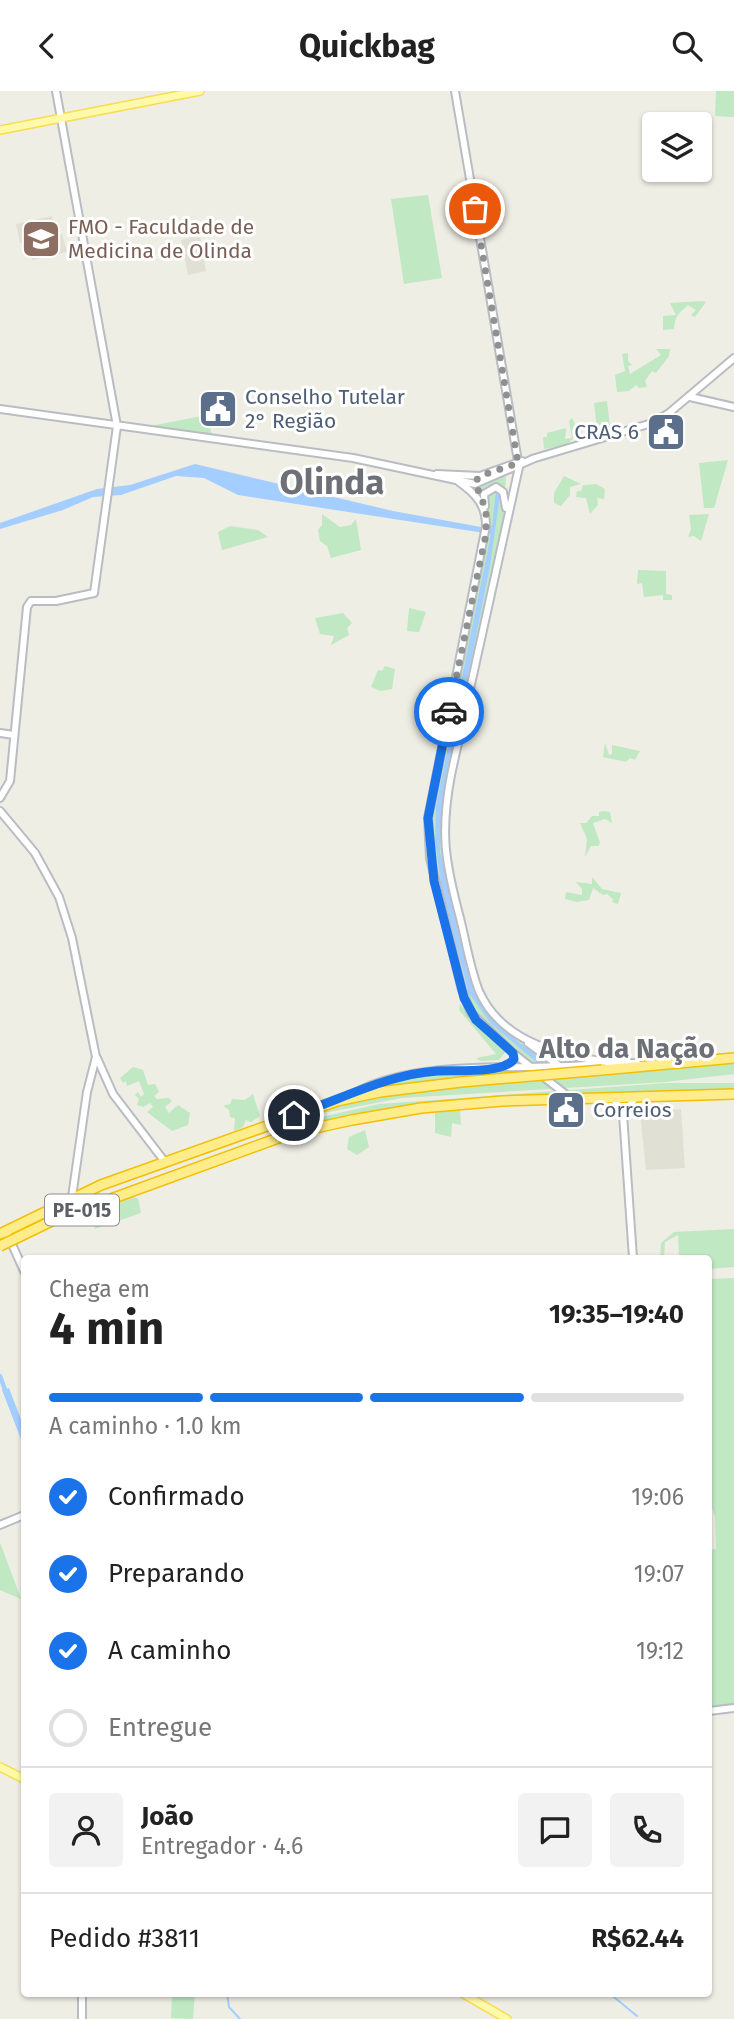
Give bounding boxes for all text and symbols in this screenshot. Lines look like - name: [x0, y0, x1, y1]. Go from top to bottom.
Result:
- icon: back: [28, 27, 66, 65]
- text: Quickbag: [299, 27, 435, 65]
- icon: search: [668, 27, 706, 65]
- map controls: [642, 112, 712, 182]
- button: layers: [642, 112, 712, 182]
- pin: [445, 179, 505, 239]
- icon: bag: [456, 190, 494, 228]
- place label: FMO - Faculdade de Medicina de Olinda: [68, 214, 254, 264]
- school or university icon: FMO - Faculdade de Medicina de Olinda: [20, 218, 62, 260]
- place label: Conselho Tutelar 2° Região: [245, 384, 405, 434]
- public building icon: Conselho Tutelar 2° Região: [197, 388, 239, 430]
- public building icon: CRAS 6: [645, 411, 687, 453]
- place label: CRAS 6: [574, 419, 639, 445]
- district label: Olinda: [280, 461, 384, 503]
- courier: [414, 677, 484, 747]
- icon: car: [430, 693, 468, 731]
- district label: Alto da Nação: [538, 1032, 715, 1065]
- pin: [264, 1085, 324, 1145]
- public building icon: Correios: [545, 1089, 587, 1131]
- icon: home: [275, 1096, 313, 1134]
- place label: Correios: [593, 1097, 672, 1123]
- road number: PE-015: [45, 1195, 119, 1225]
- text: Chega em: [49, 1275, 150, 1303]
- text: 19:35–19:40: [549, 1299, 684, 1330]
- text: 4 min: [49, 1301, 164, 1356]
- text: A caminho · 1.0 km: [49, 1412, 241, 1440]
- icon: check: [49, 1478, 87, 1516]
- text: Confirmado: [108, 1481, 245, 1512]
- text: 19:06: [631, 1483, 684, 1511]
- icon: check: [49, 1555, 87, 1593]
- text: Preparando: [108, 1558, 245, 1589]
- text: 19:07: [634, 1560, 684, 1588]
- icon: check: [49, 1632, 87, 1670]
- text: A caminho: [108, 1635, 231, 1666]
- text: 19:12: [636, 1637, 684, 1665]
- text: Entregue: [108, 1712, 212, 1743]
- button: person: [49, 1793, 123, 1867]
- button: chat: [518, 1793, 592, 1867]
- button: phone: [610, 1793, 684, 1867]
- text: João: [141, 1801, 194, 1832]
- text: Entregador · 4.6: [141, 1832, 303, 1860]
- text: Pedido #3811: [49, 1923, 200, 1954]
- text: R$62.44: [591, 1923, 684, 1954]

